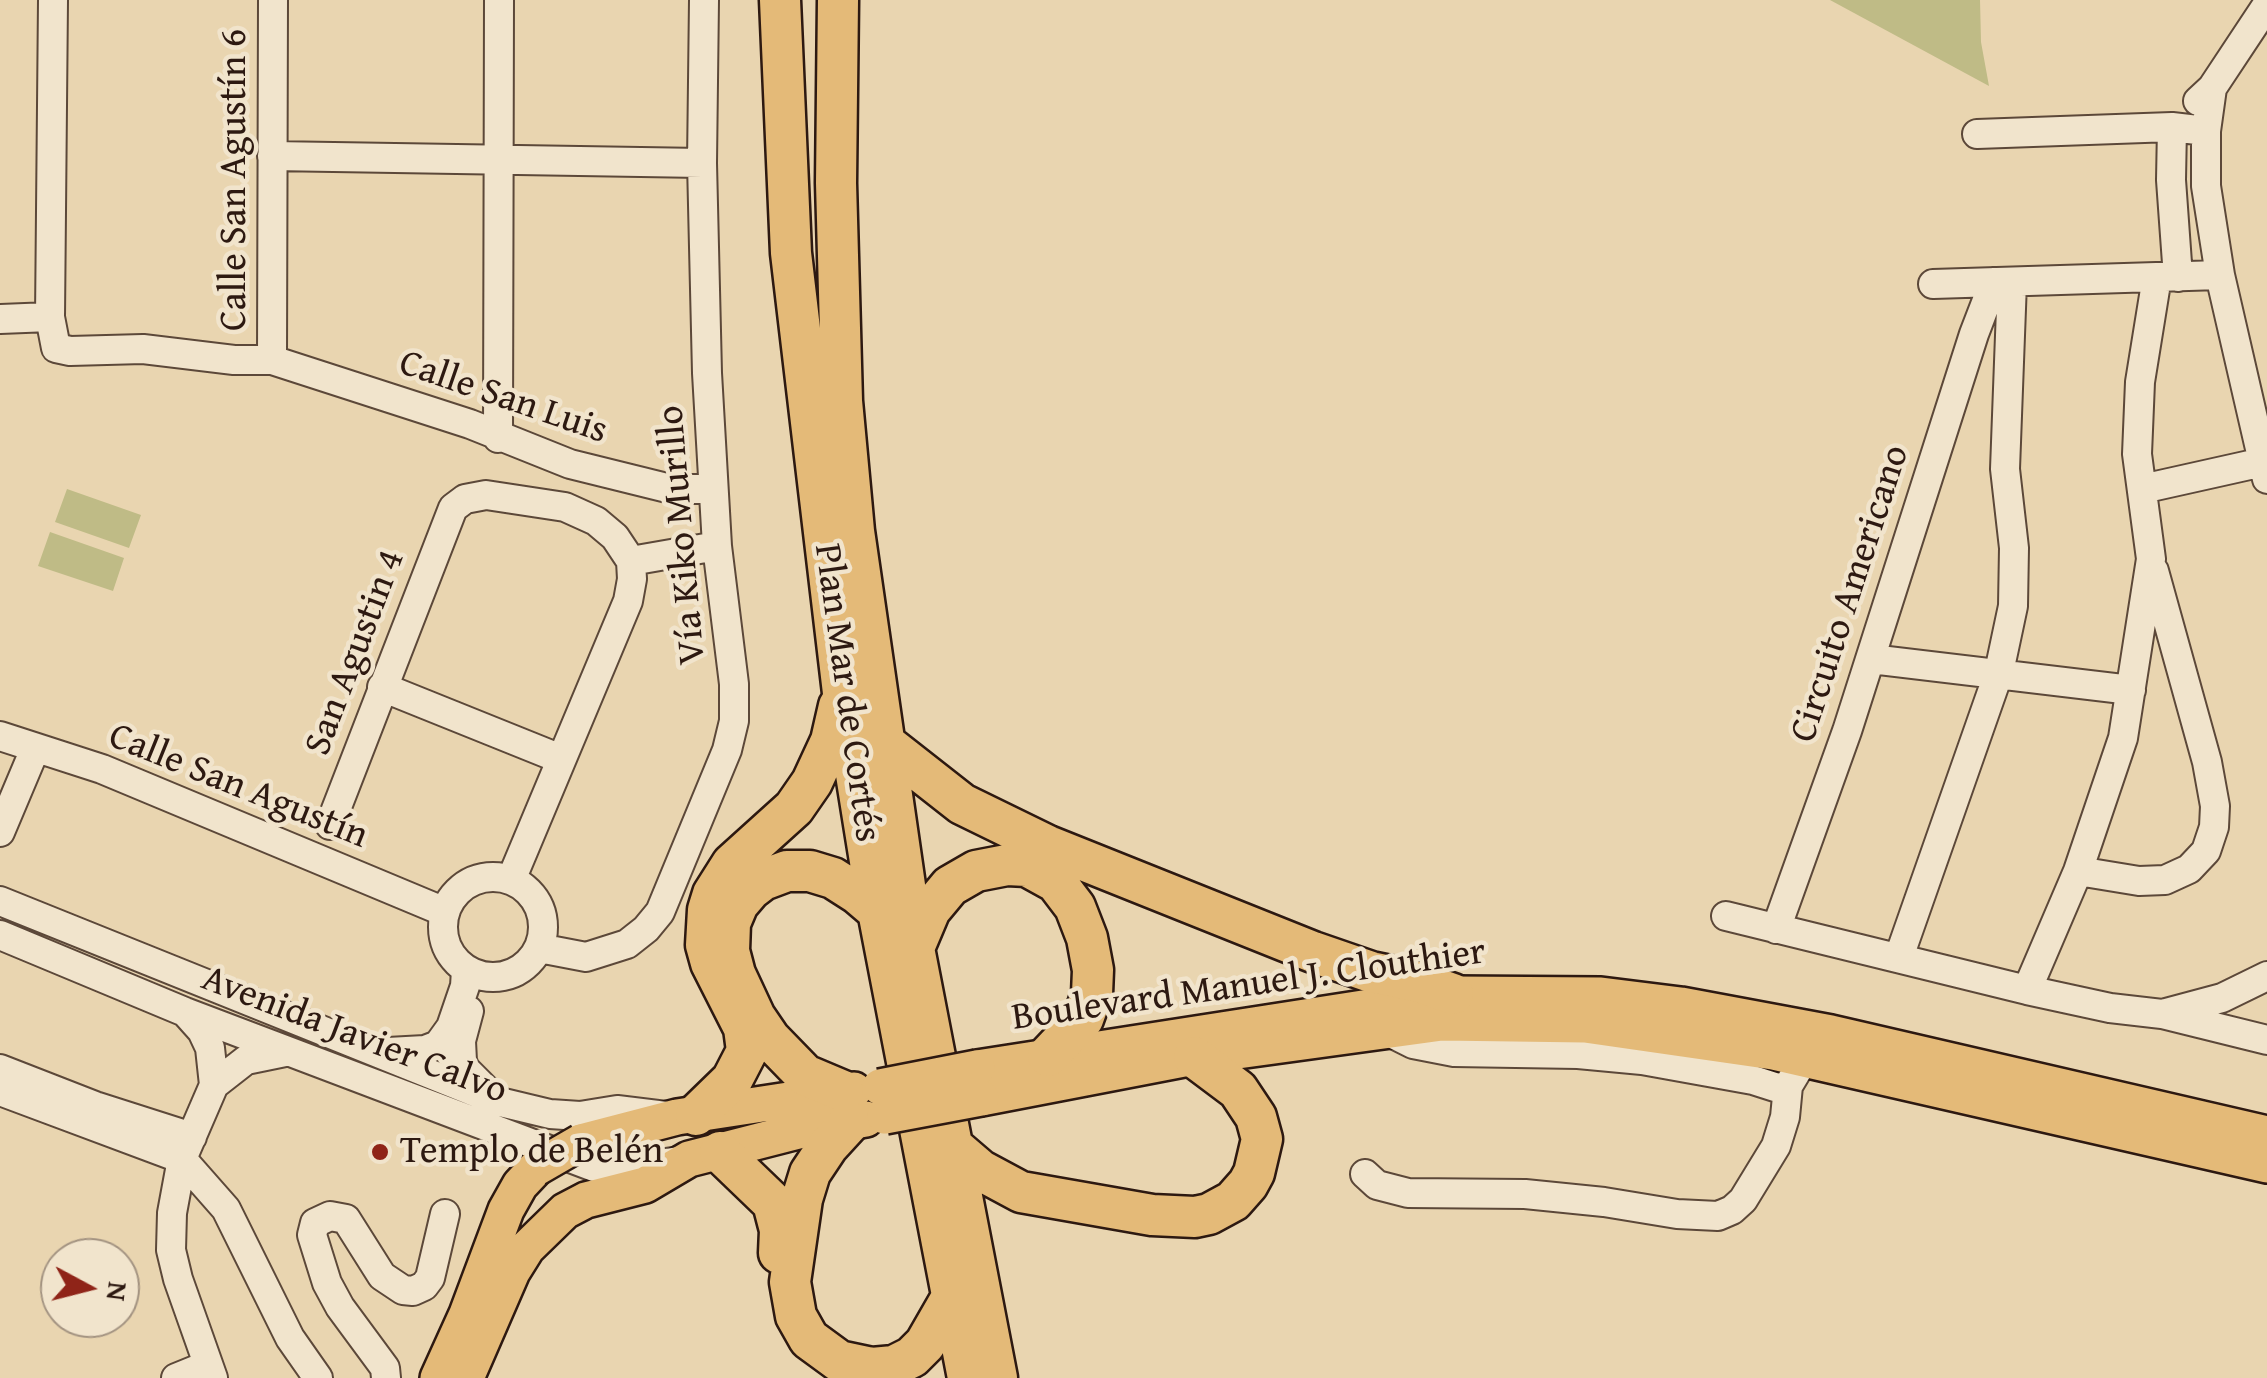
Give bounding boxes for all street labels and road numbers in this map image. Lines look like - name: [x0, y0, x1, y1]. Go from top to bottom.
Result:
- street label: Calle San Agustín 6: [212, 29, 258, 331]
- street label: Calle San Luis: [393, 341, 613, 455]
- street label: Vía Kiko Murillo: [649, 403, 717, 667]
- street label: Circuito Americano: [1782, 440, 1920, 748]
- street label: Plan Mar de Cortés: [803, 541, 889, 845]
- street label: San Agustin 4: [296, 544, 416, 762]
- street label: Calle San Agustín: [102, 714, 374, 860]
- street label: Boulevard Manuel J. Clouthier: [1009, 930, 1489, 1042]
- street label: Avenida Javier Calvo: [195, 957, 513, 1115]

